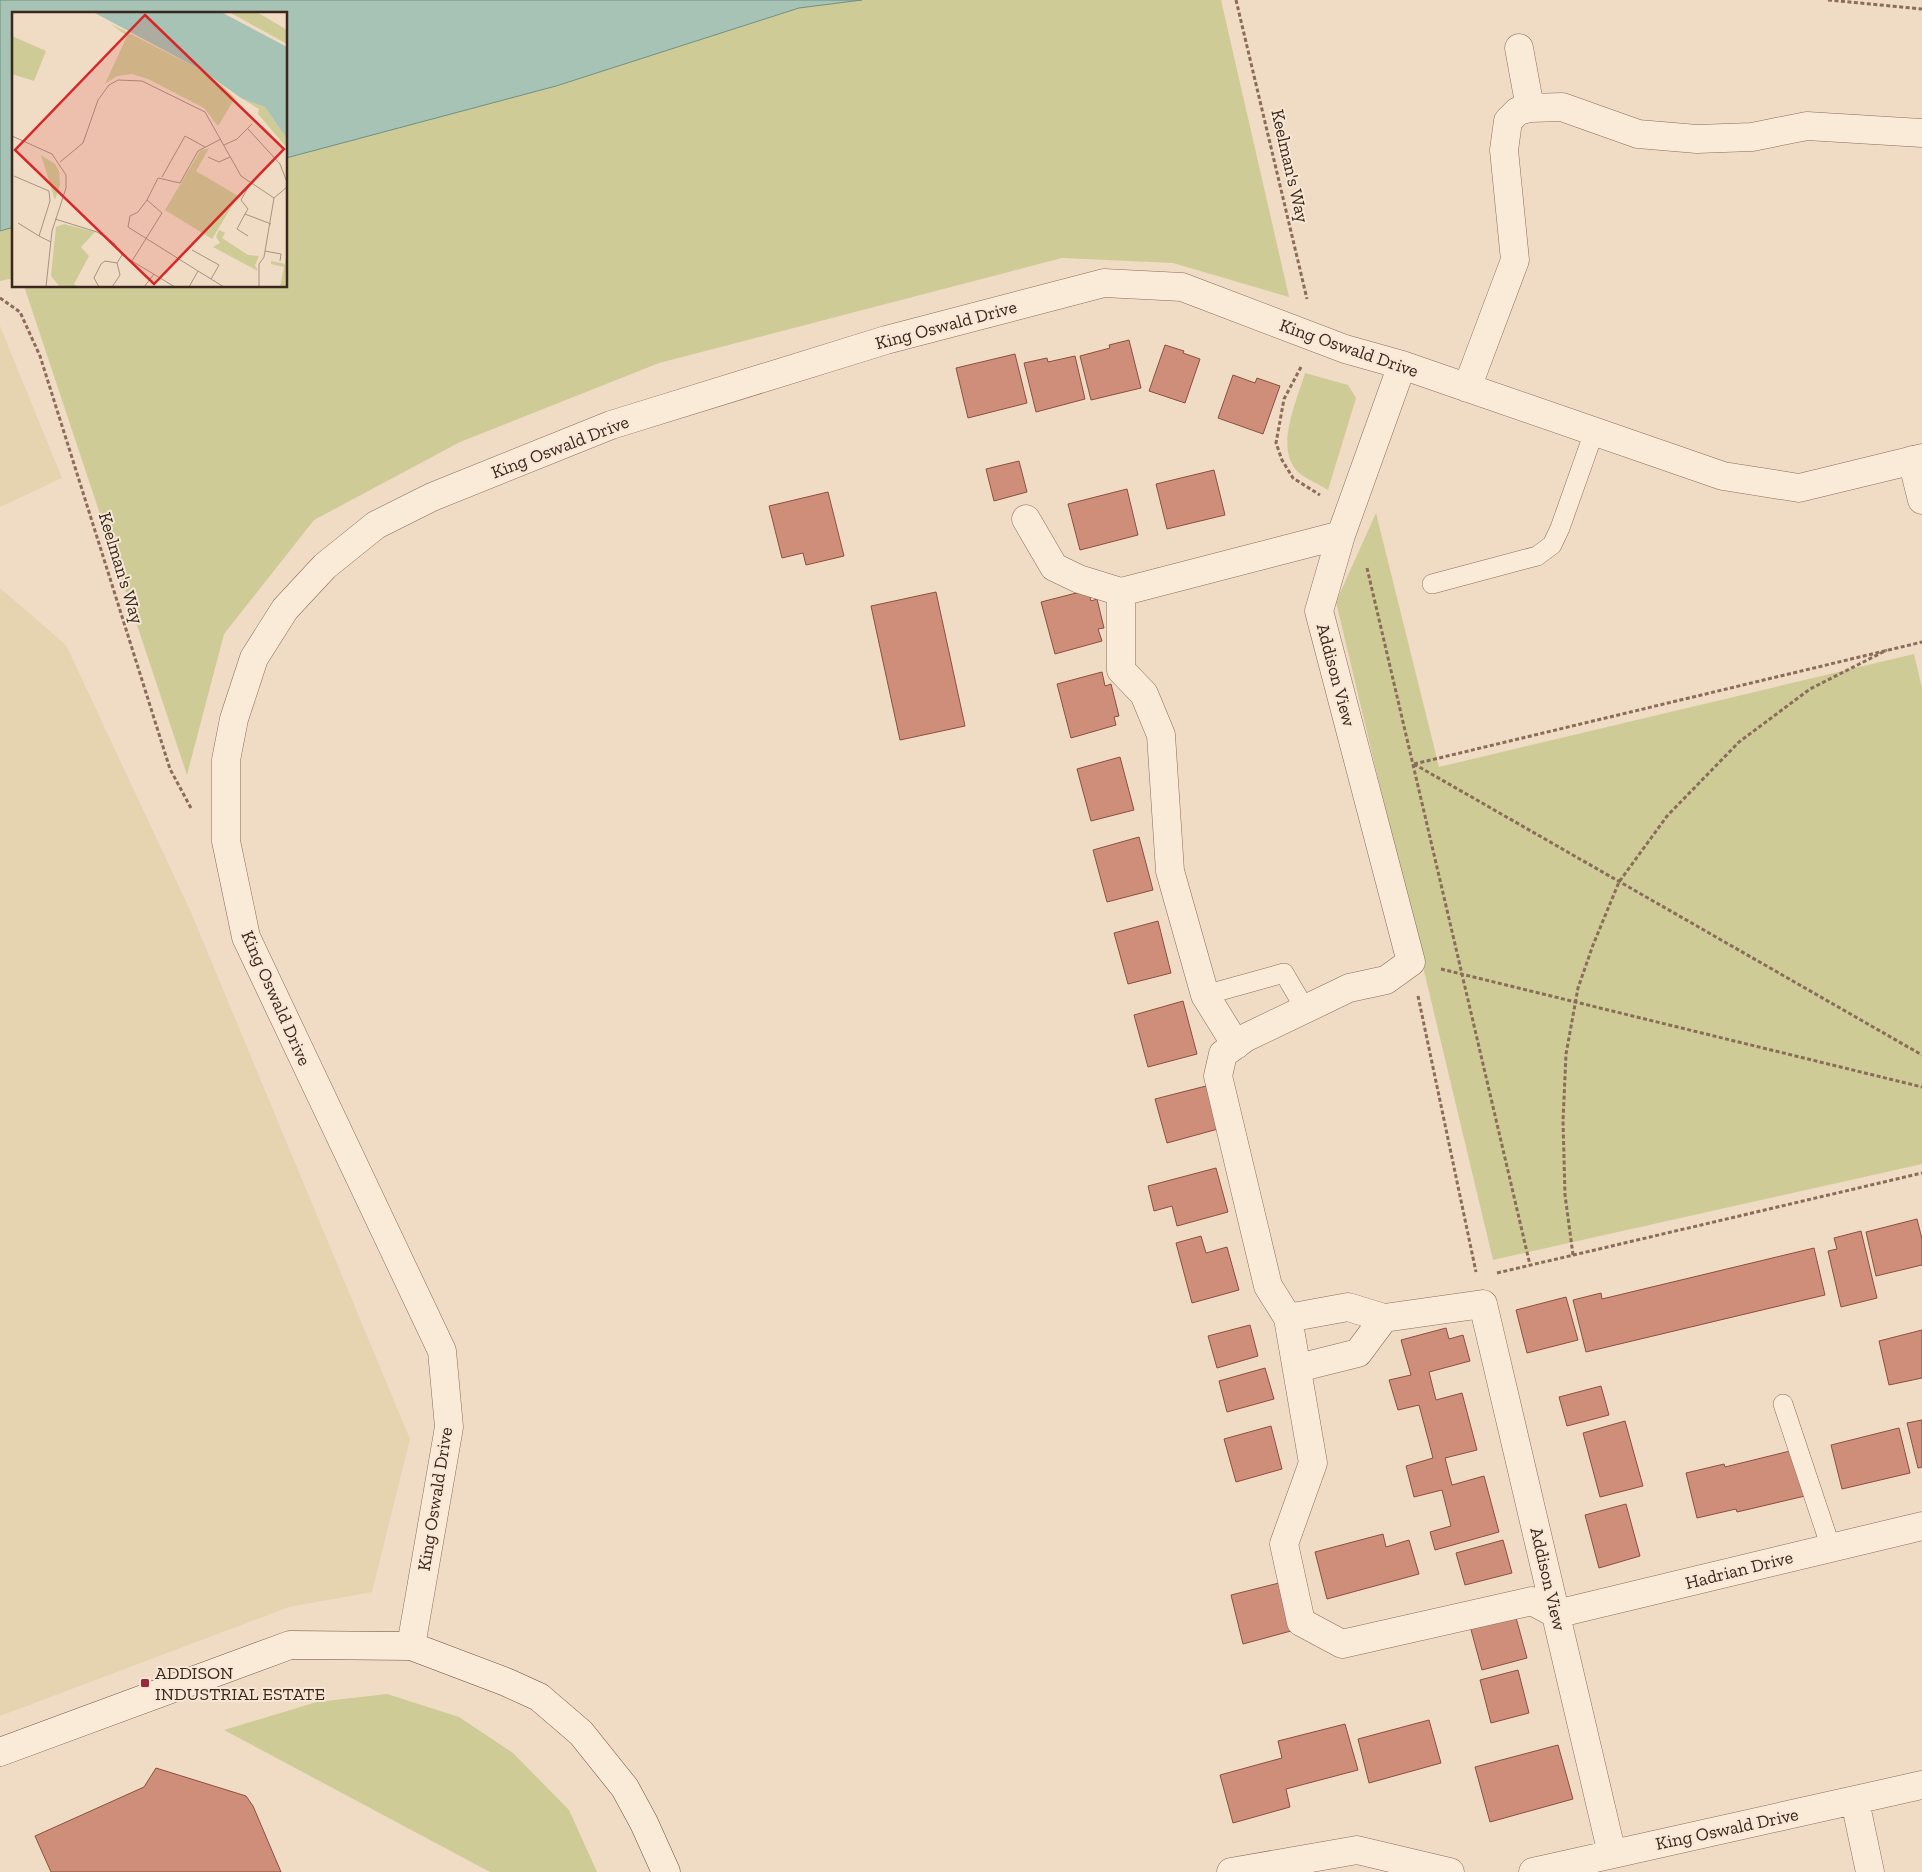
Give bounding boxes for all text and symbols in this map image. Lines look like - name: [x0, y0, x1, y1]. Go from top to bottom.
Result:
- inset map: [12, 12, 288, 288]
- street label: Keelman's Way: [1266, 107, 1314, 226]
- street label: King Oswald Drive: [873, 296, 1019, 354]
- street label: King Oswald Drive: [1277, 314, 1421, 382]
- street label: King Oswald Drive: [488, 411, 632, 483]
- street label: Keelman's Way: [94, 510, 149, 627]
- street label: Addison View: [1312, 621, 1360, 729]
- street label: King Oswald Drive: [236, 927, 316, 1069]
- street label: King Oswald Drive: [413, 1425, 457, 1573]
- street label: Addison View: [1525, 1525, 1571, 1633]
- street label: Hadrian Drive: [1683, 1546, 1795, 1594]
- place label: ADDISON INDUSTRIAL ESTATE: [155, 1662, 325, 1705]
- marker: ADDISON INDUSTRIAL ESTATE: [139, 1677, 151, 1689]
- street label: King Oswald Drive: [1654, 1803, 1800, 1855]

